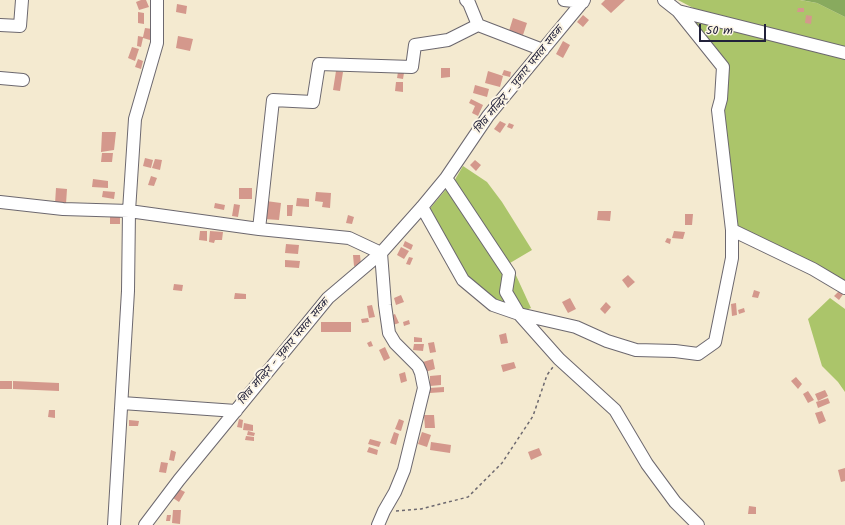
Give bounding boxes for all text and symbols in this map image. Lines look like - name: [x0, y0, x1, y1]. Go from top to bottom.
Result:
- scale bar: [701, 16, 768, 42]
- text: 50 m: [706, 21, 733, 40]
- street label: शिव मन्दिर - पुकार पसल सडक: [473, 24, 567, 136]
- street label: शिव मन्दिर - पुकार पसल सडक: [237, 296, 333, 408]

